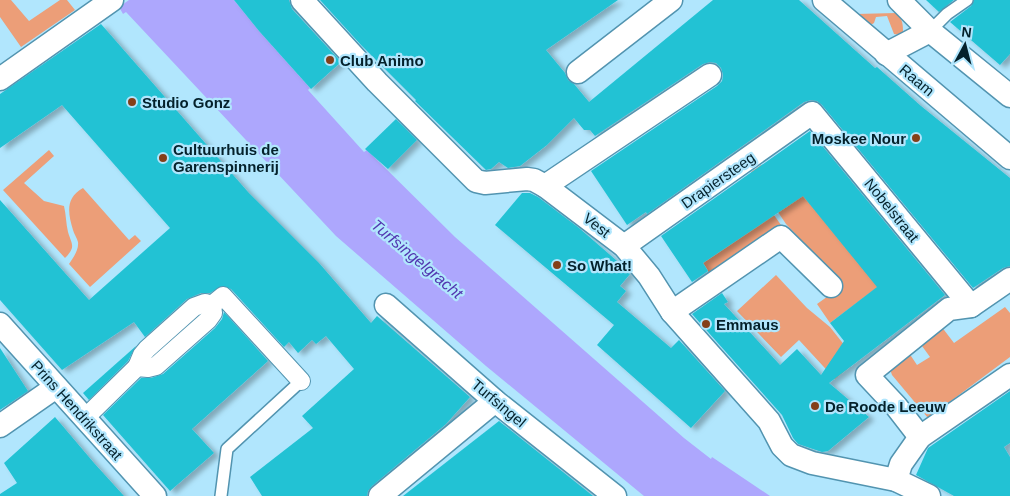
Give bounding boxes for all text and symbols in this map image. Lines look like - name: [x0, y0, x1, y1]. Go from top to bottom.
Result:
- north arrow: [940, 20, 990, 70]
- text: N: [961, 24, 973, 41]
- place label: Club Animo: [340, 52, 424, 69]
- marker: Club Animo: [324, 54, 336, 66]
- street label: Raam: [896, 61, 938, 99]
- place label: Studio Gonz: [142, 94, 230, 111]
- marker: Studio Gonz: [126, 96, 138, 108]
- place label: Moskee Nour: [812, 130, 906, 147]
- marker: Moskee Nour: [910, 132, 922, 144]
- place label: Cultuurhuis de Garenspinnerij: [173, 141, 279, 175]
- street label: Drapiersteeg: [678, 148, 758, 212]
- marker: Cultuurhuis de Garenspinnerij: [157, 152, 169, 164]
- street label: Nobelstraat: [861, 175, 923, 246]
- street label: Vest: [580, 209, 614, 241]
- water label: Turfsingelgracht: [368, 216, 466, 302]
- place label: So What!: [567, 257, 632, 274]
- marker: So What!: [551, 259, 563, 271]
- place label: Emmaus: [716, 316, 779, 333]
- marker: Emmaus: [700, 318, 712, 330]
- street label: Prins Hendrikstraat: [28, 357, 127, 464]
- street label: Turfsingel: [469, 375, 529, 431]
- place label: De Roode Leeuw: [825, 398, 946, 415]
- marker: De Roode Leeuw: [809, 400, 821, 412]

